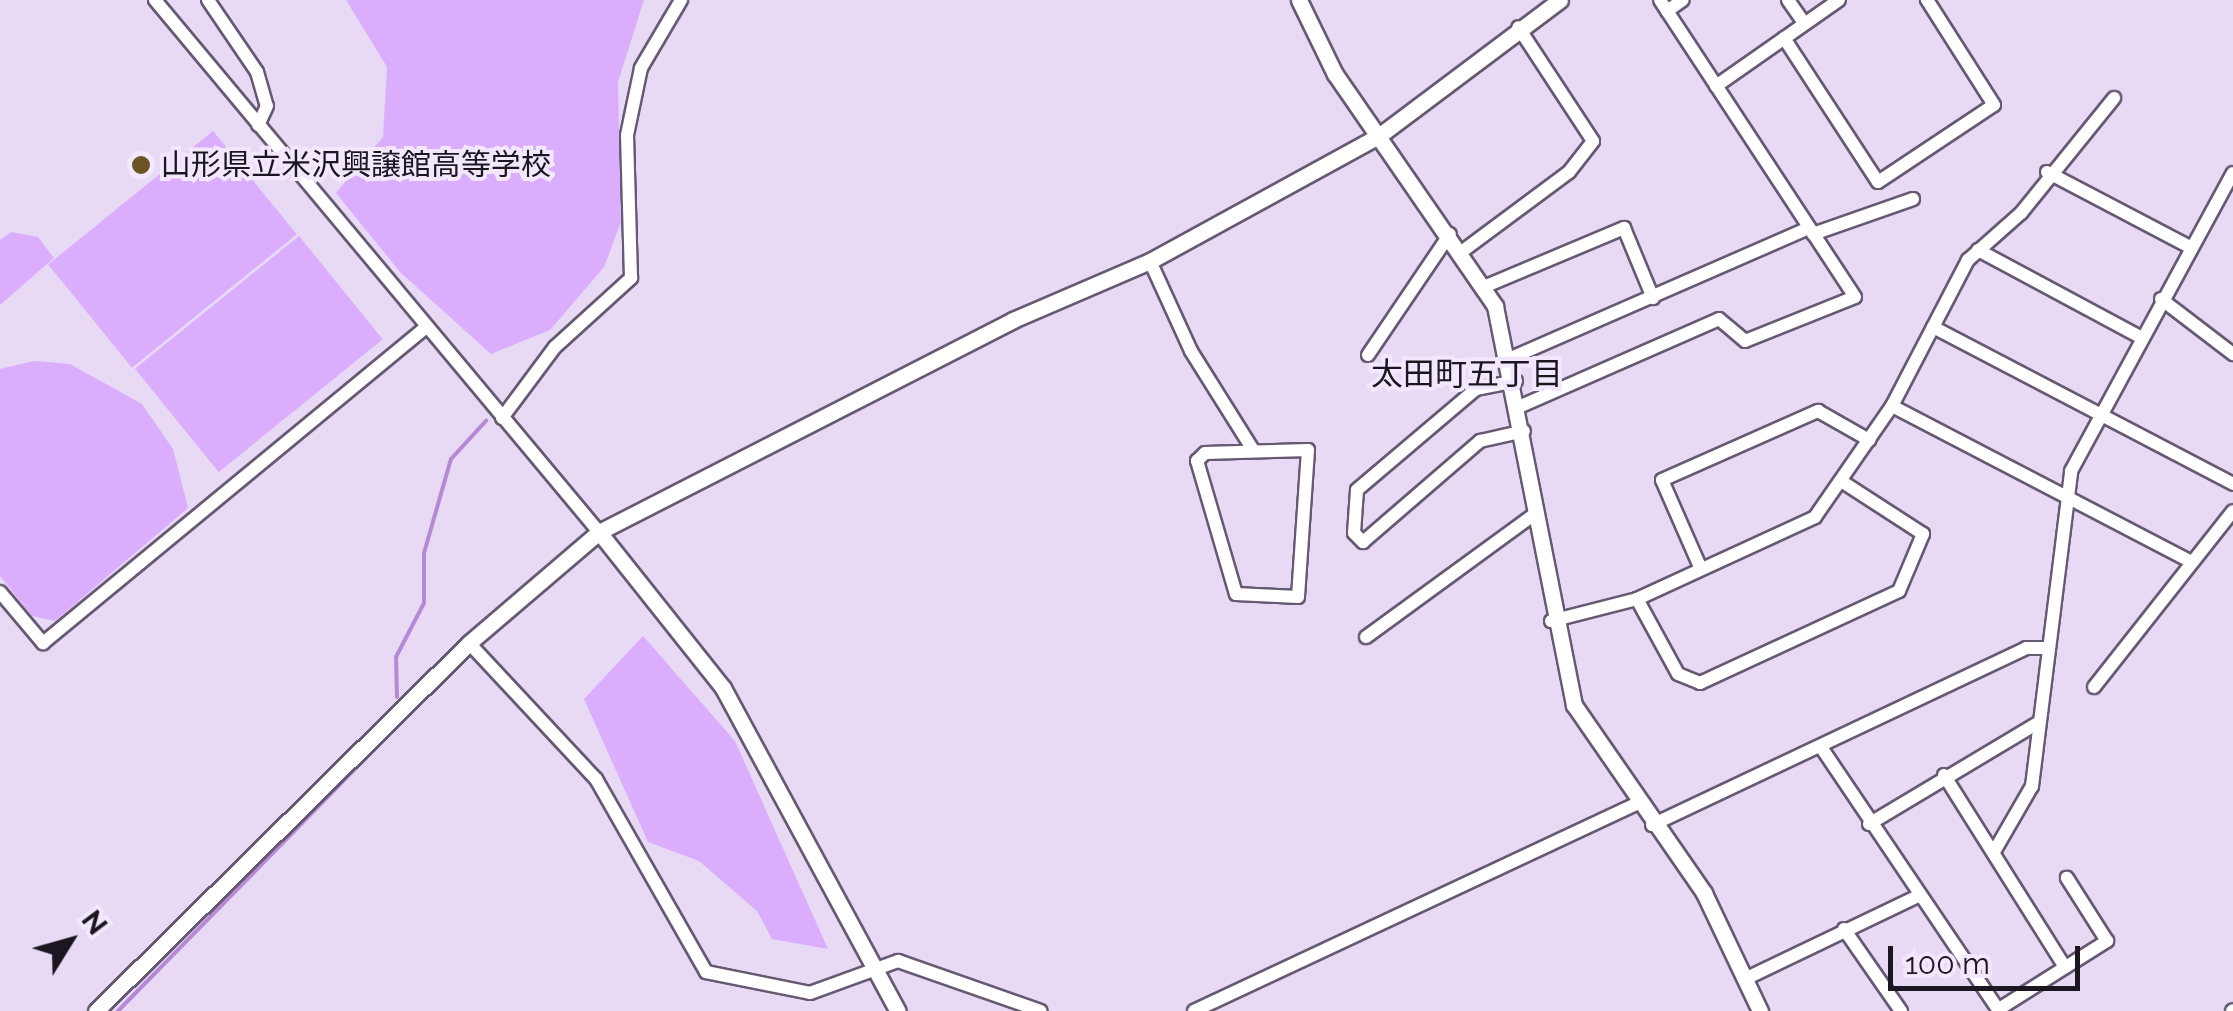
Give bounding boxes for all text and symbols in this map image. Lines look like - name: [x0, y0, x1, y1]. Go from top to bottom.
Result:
- place label: 山形県立米沢興譲館高等学校: [161, 147, 551, 183]
- marker: 山形県立米沢興譲館高等学校: [130, 154, 152, 176]
- district label: 太田町五丁目: [1371, 355, 1563, 393]
- north arrow: [20, 891, 120, 991]
- text: N: [75, 904, 114, 941]
- scale bar: [1893, 926, 2086, 988]
- text: 100 m: [1905, 946, 1990, 981]

